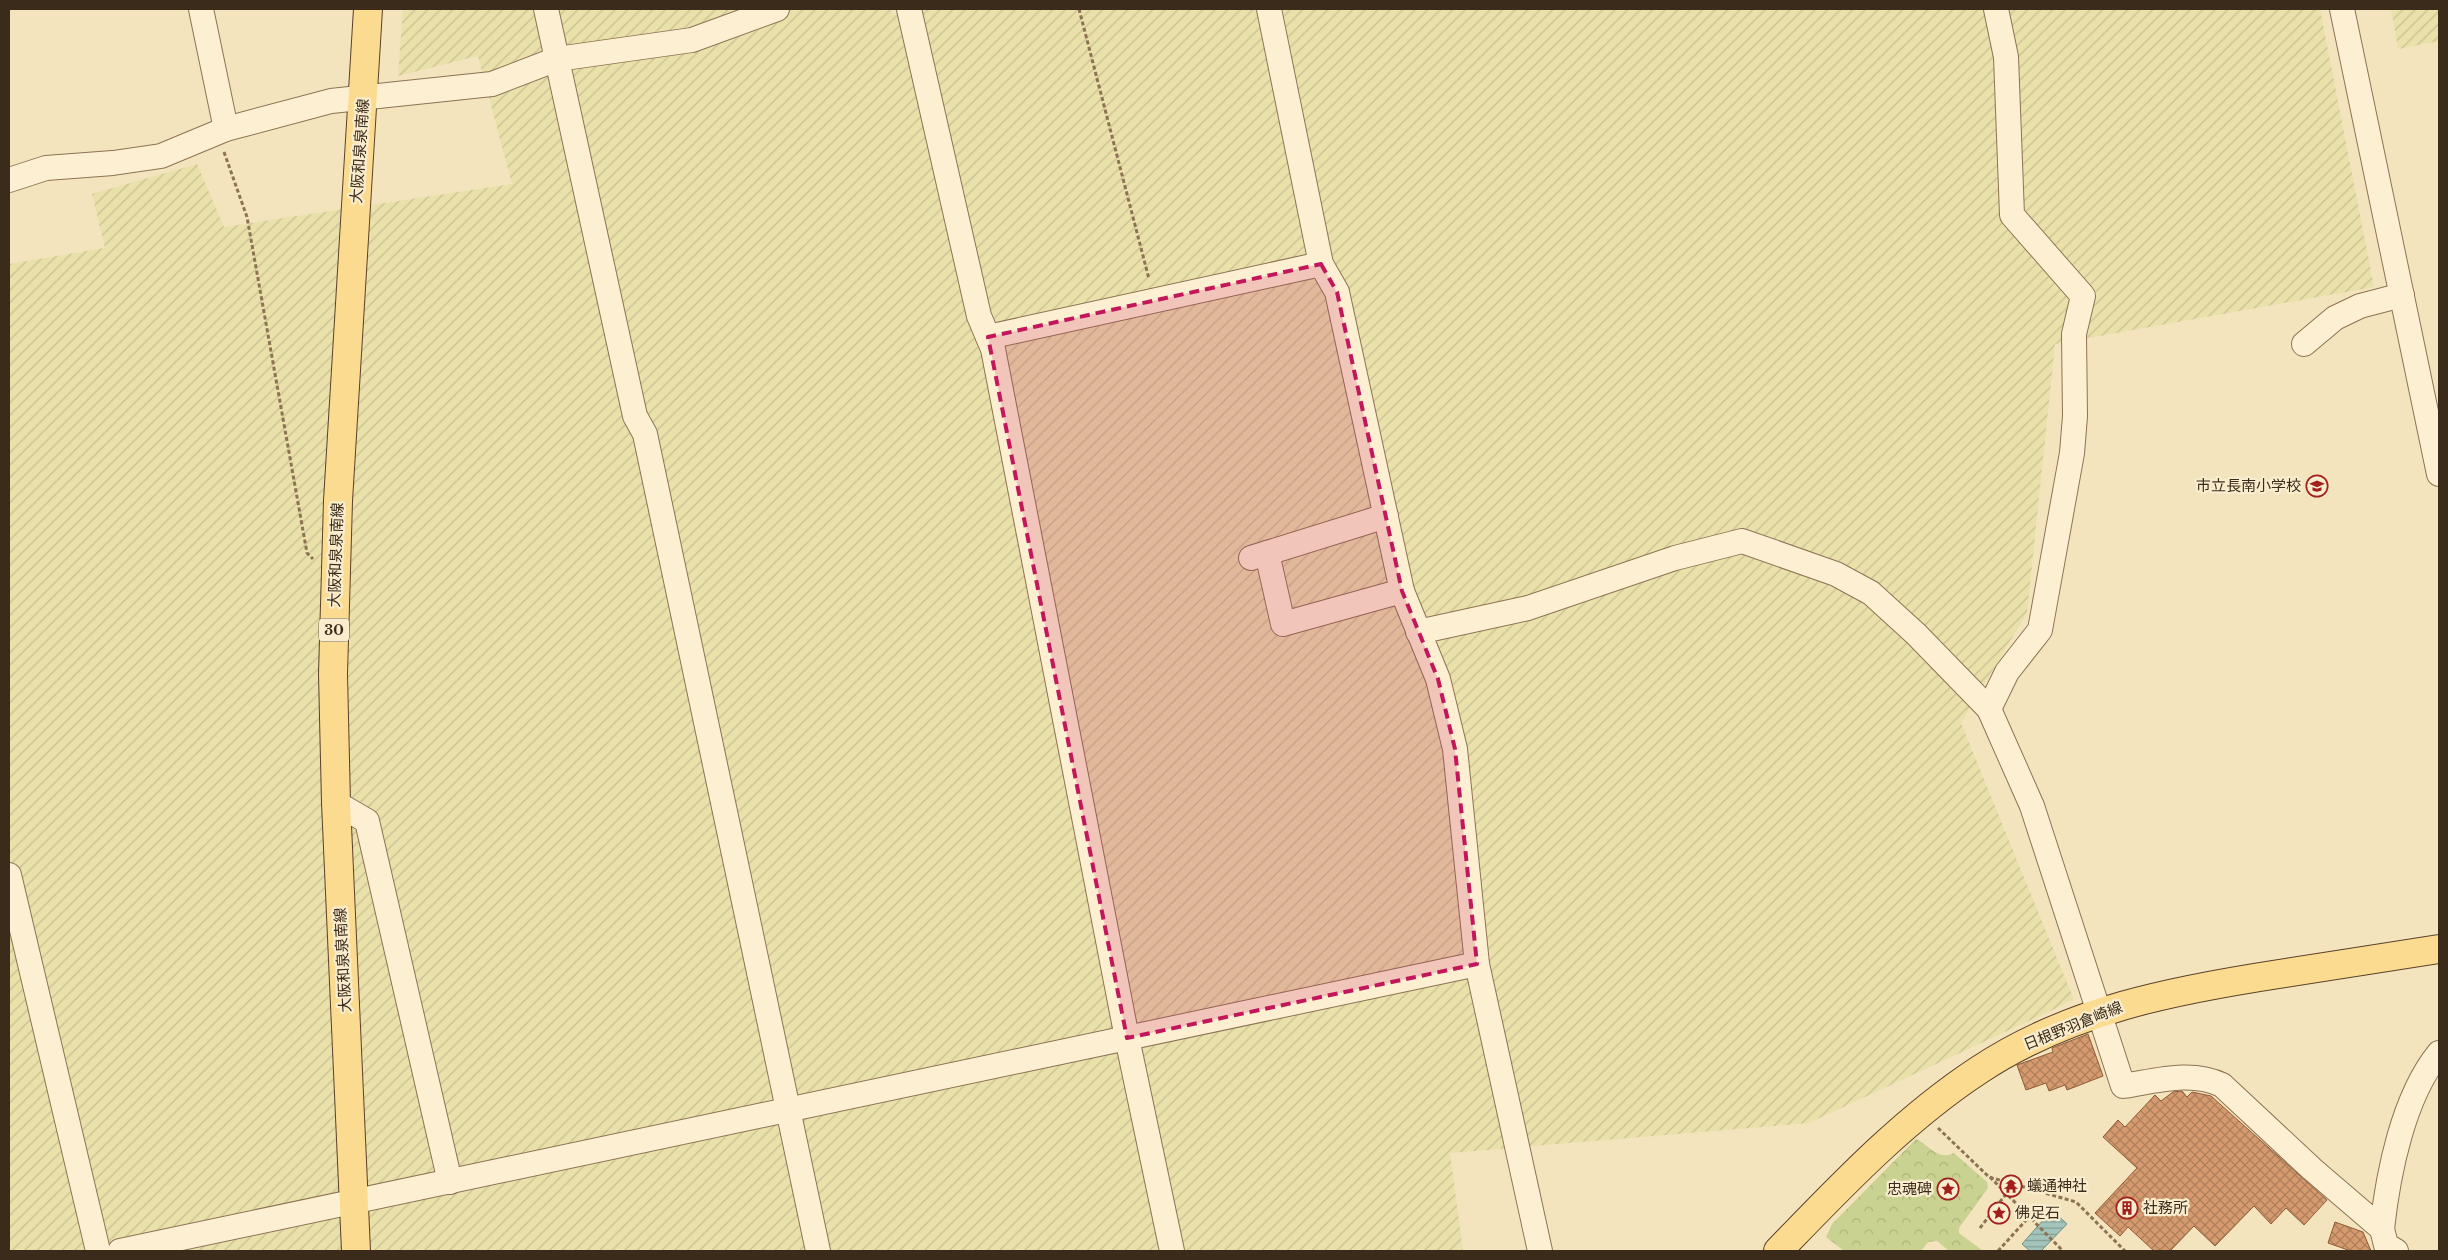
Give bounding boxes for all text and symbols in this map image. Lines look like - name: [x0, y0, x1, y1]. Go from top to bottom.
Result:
- street label: 大阪和泉泉南線: [346, 98, 373, 204]
- school or university icon: 市立長南小学校: [2305, 474, 2329, 498]
- place label: 市立長南小学校: [2196, 476, 2301, 495]
- street label: 大阪和泉泉南線: [324, 502, 347, 608]
- road number: 30: [319, 618, 349, 642]
- street label: 大阪和泉泉南線: [330, 907, 355, 1013]
- street label: 日根野羽倉崎線: [2021, 997, 2125, 1054]
- temple icon: 蟻通神社: [1999, 1174, 2023, 1198]
- place label: 蟻通神社: [2027, 1176, 2087, 1195]
- place icon: 忠魂碑: [1936, 1177, 1960, 1201]
- place label: 忠魂碑: [1887, 1179, 1932, 1198]
- building icon: 社務所: [2115, 1196, 2139, 1220]
- place label: 社務所: [2143, 1198, 2188, 1217]
- place icon: 佛足石: [1987, 1201, 2011, 1225]
- place label: 佛足石: [2015, 1203, 2060, 1222]

